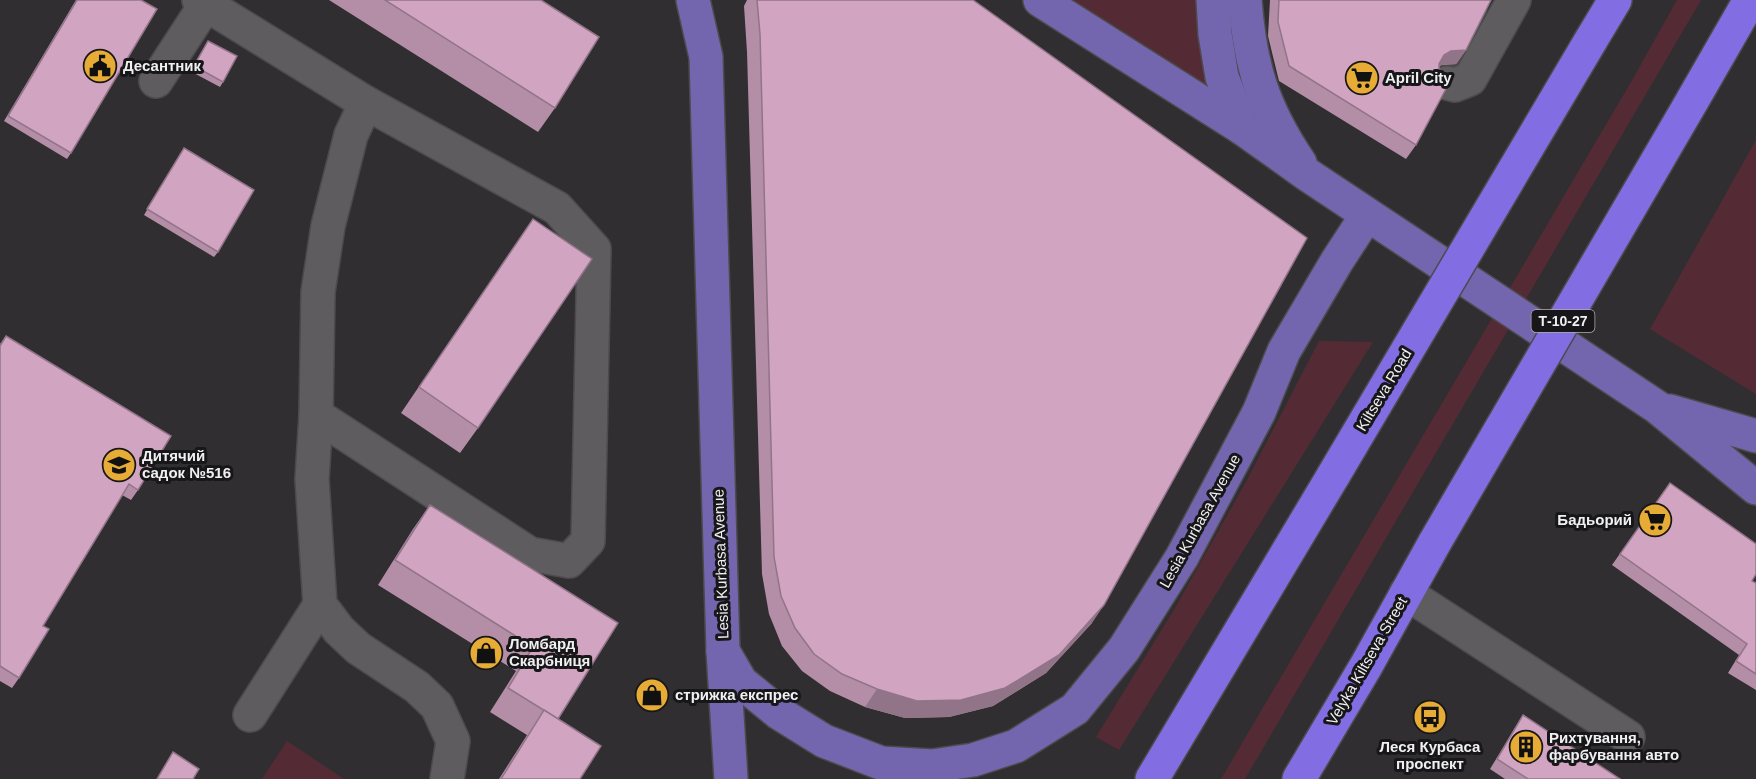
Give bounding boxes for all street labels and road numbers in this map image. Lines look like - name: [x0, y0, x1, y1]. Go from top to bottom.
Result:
- road number: Т-10-27: [1532, 310, 1594, 332]
- street label: Kiltseva Road: [1352, 346, 1415, 434]
- street label: Lesia Kurbasa Avenue: [1156, 451, 1243, 590]
- street label: Lesia Kurbasa Avenue: [709, 489, 732, 639]
- street label: Velyka Kiltseva Street: [1323, 593, 1411, 728]

